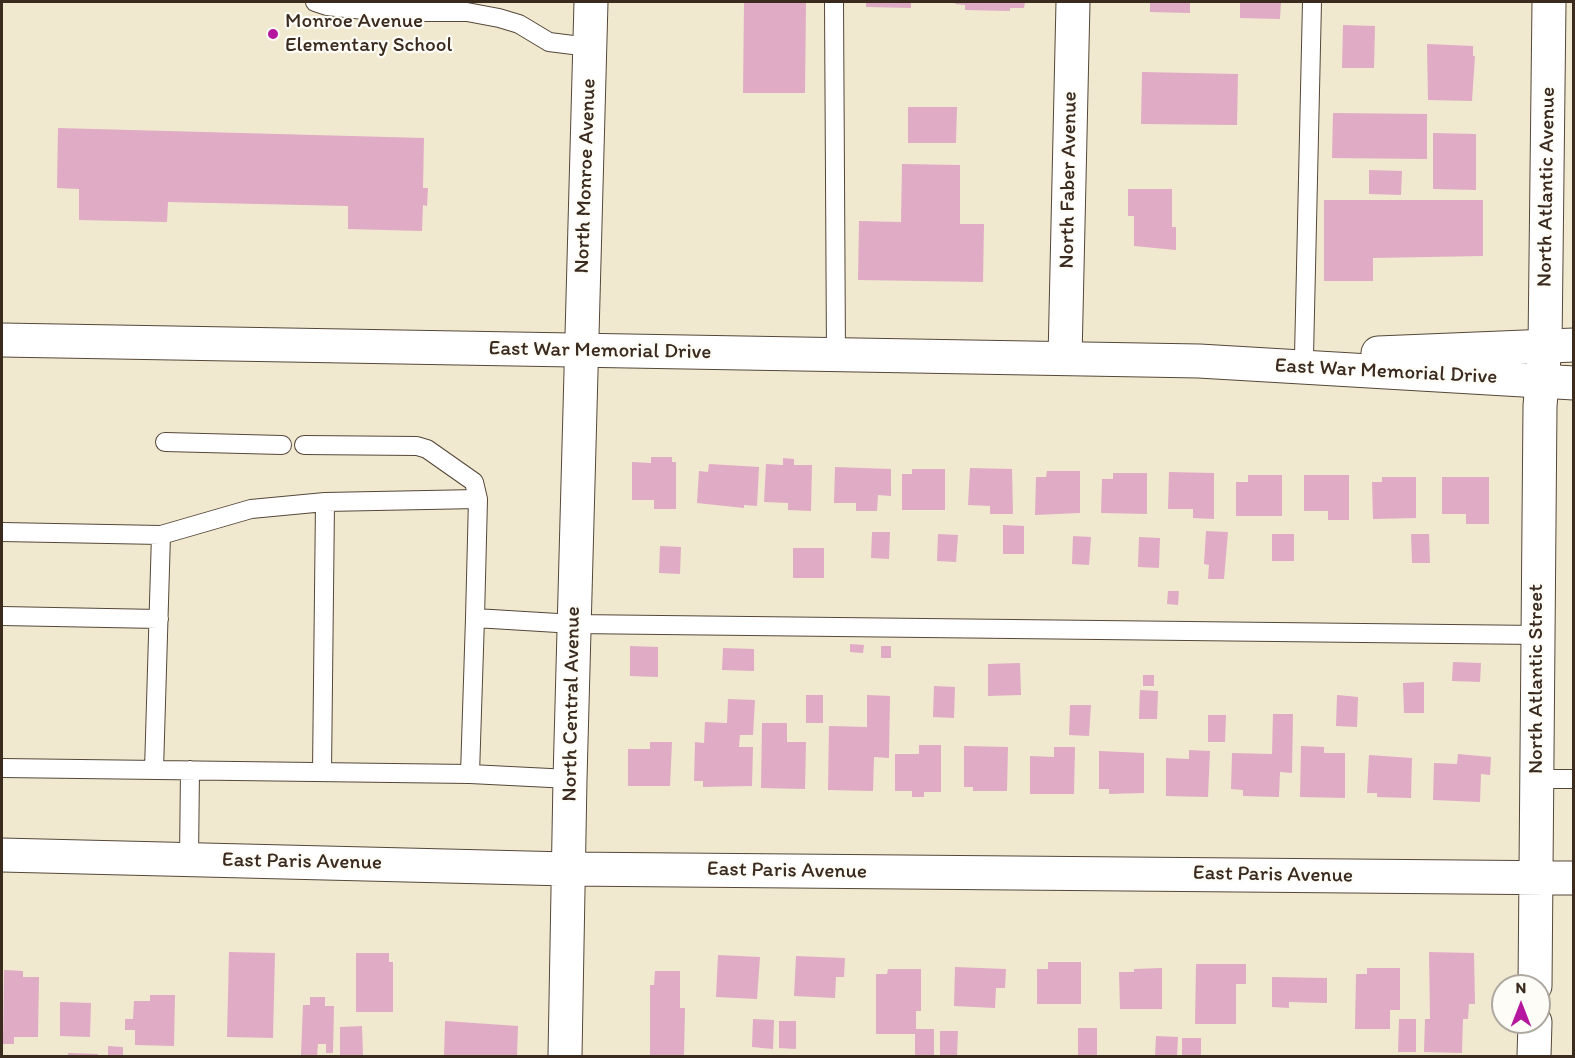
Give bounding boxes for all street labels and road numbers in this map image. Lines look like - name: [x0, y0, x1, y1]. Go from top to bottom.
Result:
- street label: North Monroe Avenue: [570, 78, 602, 274]
- street label: North Atlantic Avenue: [1533, 87, 1561, 287]
- street label: North Faber Avenue: [1055, 91, 1083, 269]
- street label: East War Memorial Drive: [488, 336, 712, 366]
- street label: East War Memorial Drive: [1274, 354, 1498, 390]
- street label: North Atlantic Street: [1524, 584, 1550, 774]
- street label: North Central Avenue: [558, 606, 586, 802]
- street label: East Paris Avenue: [222, 848, 382, 876]
- street label: East Paris Avenue: [707, 857, 867, 885]
- street label: East Paris Avenue: [1193, 861, 1353, 889]

